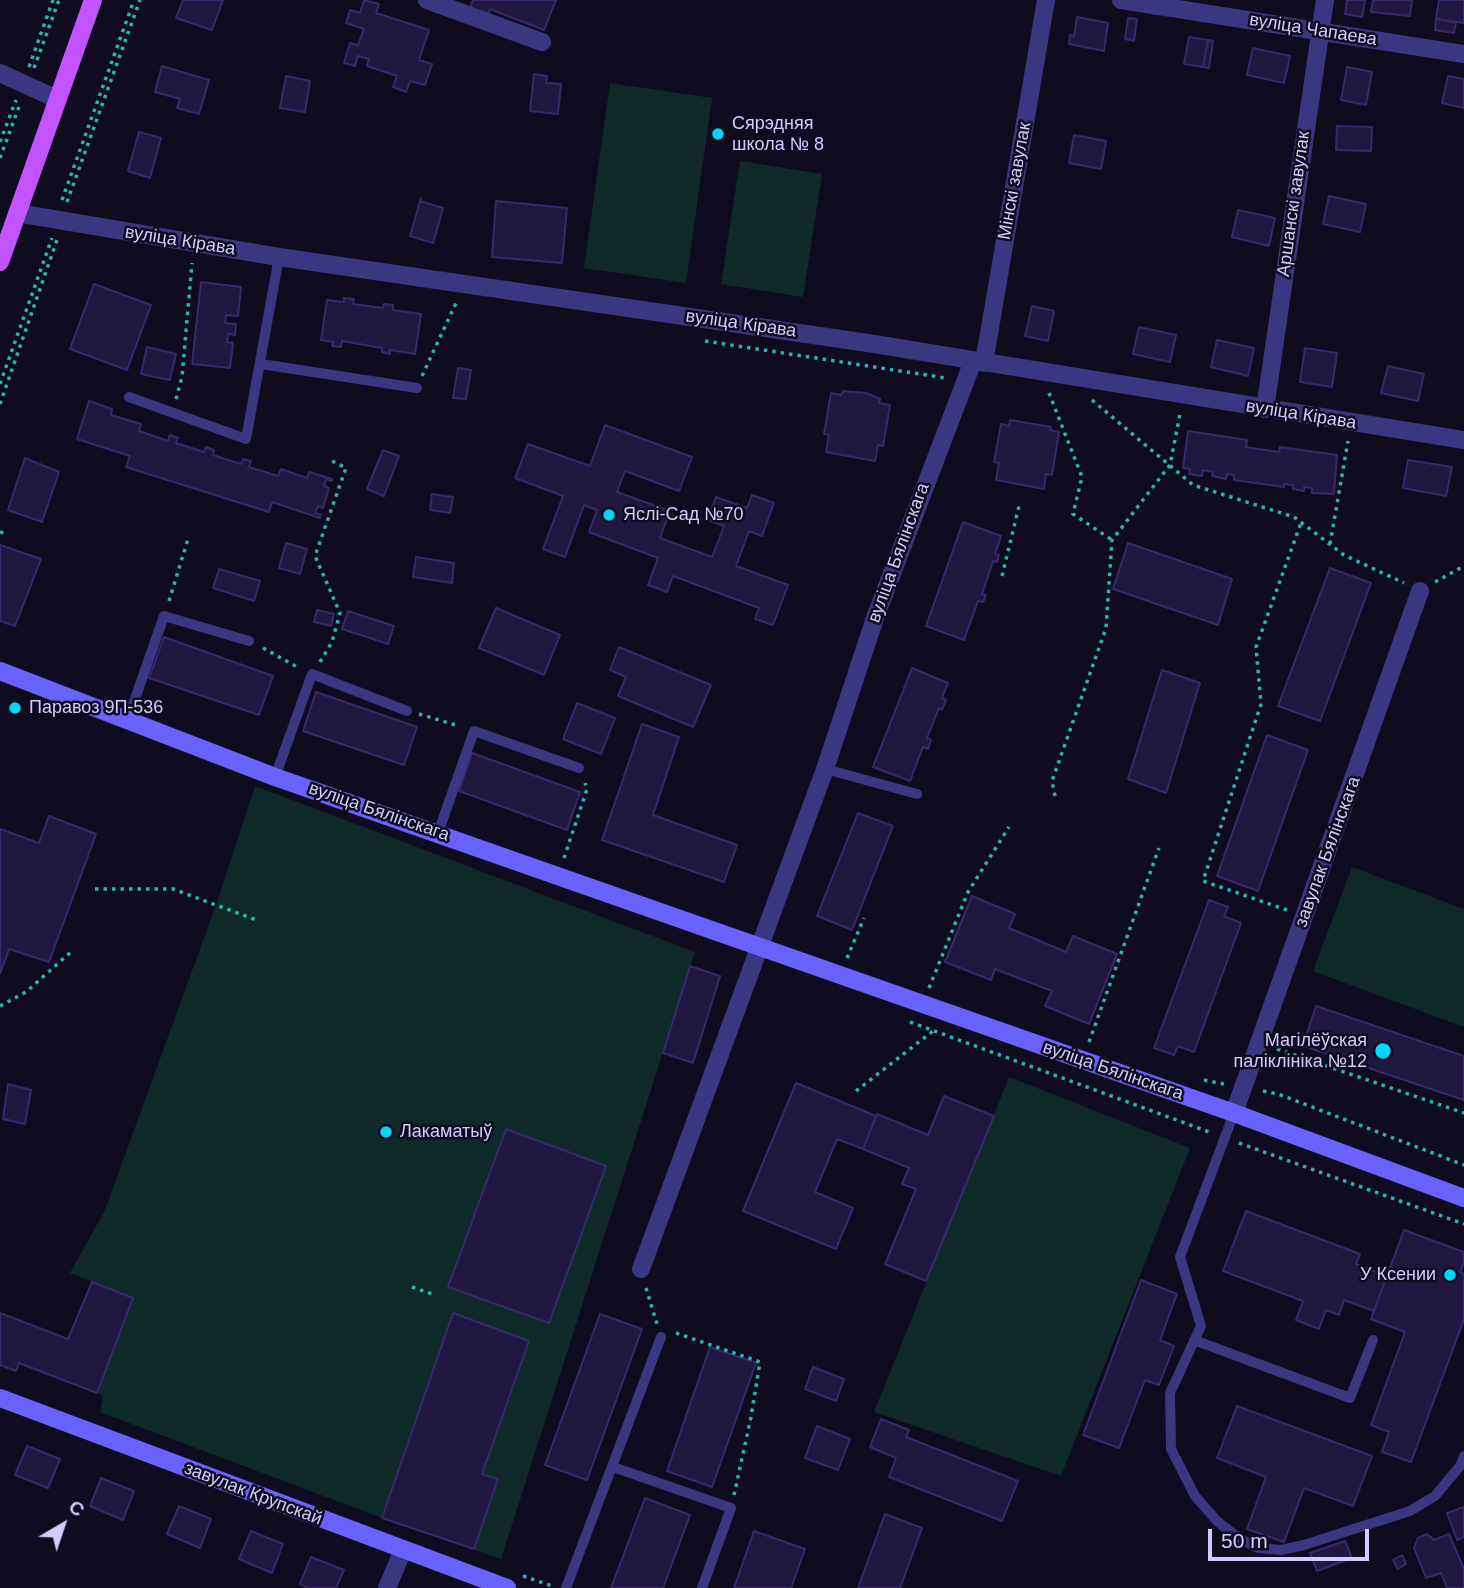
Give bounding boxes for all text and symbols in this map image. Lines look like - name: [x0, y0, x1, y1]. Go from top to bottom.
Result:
- street label: вуліца Чапаева: [1248, 9, 1378, 51]
- place label: Сярэдняя школа № 8: [732, 113, 824, 156]
- street label: Мінскі завулак: [994, 120, 1036, 242]
- marker: Сярэдняя школа № 8: [710, 126, 726, 142]
- street label: Аршанскі завулак: [1273, 130, 1315, 278]
- street label: вуліца Кірава: [123, 222, 237, 260]
- street label: вуліца Кірава: [684, 306, 798, 342]
- street label: вуліца Кірава: [1244, 396, 1358, 434]
- street label: вуліца Бялінскага: [864, 480, 934, 626]
- place label: Яслі-Сад №70: [623, 504, 744, 526]
- marker: Яслі-Сад №70: [601, 507, 617, 523]
- place label: Паравоз 9П-536: [29, 697, 163, 719]
- marker: Паравоз 9П-536: [7, 700, 23, 716]
- street label: завулак Бялінскага: [1291, 774, 1365, 930]
- street label: вуліца Бялінскага: [306, 778, 452, 846]
- place label: Магілёўская паліклініка №12: [1234, 1030, 1367, 1072]
- street label: вуліца Бялінскага: [1040, 1037, 1186, 1105]
- marker: Магілёўская паліклініка №12: [1373, 1041, 1393, 1061]
- place label: Лакаматыў: [400, 1121, 492, 1143]
- marker: Лакаматыў: [378, 1124, 394, 1140]
- place label: У Ксении: [1360, 1264, 1436, 1286]
- marker: У Ксении: [1442, 1267, 1458, 1283]
- street label: завулак Крупскай: [181, 1458, 325, 1530]
- north arrow: [28, 1490, 98, 1560]
- text: С: [65, 1496, 88, 1521]
- scale bar: [1212, 1514, 1373, 1558]
- text: 50 m: [1221, 1529, 1268, 1552]

